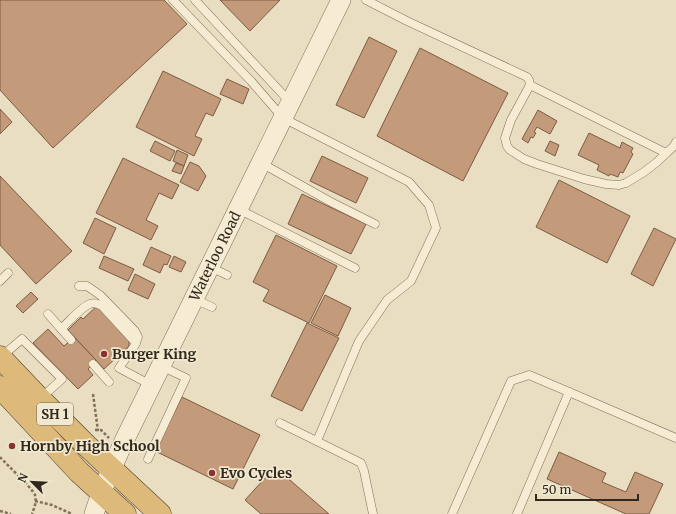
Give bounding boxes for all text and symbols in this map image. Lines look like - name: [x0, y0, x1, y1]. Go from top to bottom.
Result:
- street label: Waterloo Road: [185, 208, 245, 305]
- place label: Burger King: [112, 345, 197, 363]
- marker: Burger King: [99, 349, 109, 359]
- road number: SH 1: [37, 403, 73, 425]
- place label: Hornby High School: [20, 437, 160, 455]
- marker: Hornby High School: [7, 441, 17, 451]
- north arrow: [12, 462, 52, 502]
- place label: Evo Cycles: [220, 464, 292, 482]
- marker: Evo Cycles: [207, 468, 217, 478]
- text: N: [15, 471, 31, 485]
- scale bar: [536, 476, 638, 502]
- text: 50 m: [542, 482, 571, 497]

